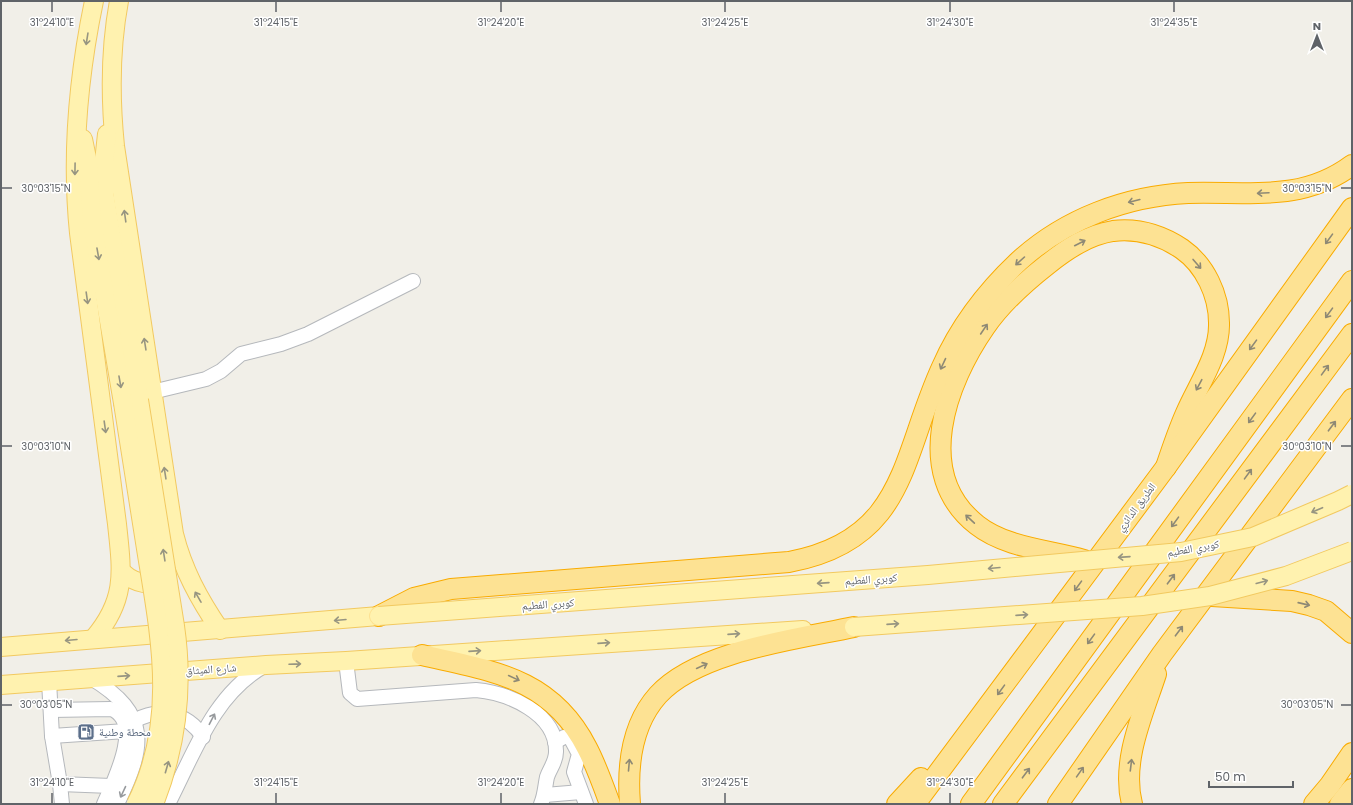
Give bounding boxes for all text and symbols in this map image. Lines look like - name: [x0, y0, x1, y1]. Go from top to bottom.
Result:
- text: 31°24'10"E: [30, 15, 74, 30]
- text: 31°24'15"E: [254, 15, 298, 30]
- text: 31°24'20"E: [478, 15, 524, 30]
- text: 31°24'25"E: [702, 15, 748, 30]
- text: 31°24'30"E: [926, 15, 974, 30]
- text: 31°24'35"E: [1150, 15, 1198, 30]
- north arrow: [1297, 16, 1337, 56]
- text: N: [1313, 18, 1321, 34]
- one-way arrow: [83, 32, 91, 45]
- one-way arrow: [71, 162, 79, 175]
- text: 30°03'15"N: [21, 181, 71, 196]
- text: 30°03'15"N: [1282, 181, 1332, 196]
- one-way arrow: [1257, 189, 1270, 197]
- one-way arrow: [1128, 198, 1141, 206]
- one-way arrow: [121, 210, 129, 223]
- one-way arrow: [1325, 234, 1333, 245]
- one-way arrow: [1074, 238, 1086, 246]
- one-way arrow: [94, 247, 102, 260]
- one-way arrow: [1015, 256, 1025, 266]
- one-way arrow: [1193, 259, 1202, 270]
- one-way arrow: [84, 291, 91, 304]
- one-way arrow: [1325, 307, 1333, 318]
- one-way arrow: [980, 323, 988, 334]
- one-way arrow: [140, 338, 148, 351]
- one-way arrow: [1249, 339, 1258, 350]
- one-way arrow: [939, 358, 946, 370]
- one-way arrow: [1321, 364, 1330, 375]
- one-way arrow: [116, 375, 124, 388]
- one-way arrow: [1195, 379, 1203, 391]
- one-way arrow: [1248, 412, 1256, 423]
- one-way arrow: [101, 420, 109, 433]
- one-way arrow: [1328, 421, 1336, 432]
- text: 30°03'10"N: [21, 439, 71, 454]
- text: 30°03'10"N: [1282, 439, 1332, 454]
- one-way arrow: [161, 467, 169, 480]
- one-way arrow: [1244, 469, 1252, 480]
- street label: الطريق الدائري: [1112, 479, 1160, 535]
- one-way arrow: [1311, 507, 1323, 514]
- one-way arrow: [966, 515, 976, 524]
- one-way arrow: [1171, 517, 1179, 528]
- street label: كوبري الفطيم: [1166, 535, 1221, 561]
- one-way arrow: [160, 549, 168, 562]
- one-way arrow: [1118, 553, 1131, 560]
- one-way arrow: [988, 565, 1001, 572]
- street label: كوبري الفطيم: [844, 569, 898, 590]
- one-way arrow: [1167, 573, 1175, 584]
- one-way arrow: [1255, 578, 1268, 586]
- one-way arrow: [817, 579, 830, 586]
- one-way arrow: [1074, 580, 1082, 591]
- one-way arrow: [194, 591, 202, 603]
- street label: كوبري الفطيم: [521, 594, 575, 615]
- one-way arrow: [1297, 600, 1310, 608]
- one-way arrow: [1015, 611, 1028, 618]
- one-way arrow: [334, 616, 347, 623]
- one-way arrow: [886, 620, 899, 627]
- one-way arrow: [1175, 626, 1183, 637]
- one-way arrow: [727, 631, 740, 638]
- one-way arrow: [1086, 633, 1095, 644]
- one-way arrow: [65, 637, 78, 644]
- one-way arrow: [598, 639, 611, 647]
- one-way arrow: [468, 648, 481, 655]
- street label: شارع الميثاق: [185, 659, 237, 679]
- one-way arrow: [288, 660, 301, 667]
- one-way arrow: [696, 662, 708, 669]
- one-way arrow: [117, 672, 130, 679]
- one-way arrow: [507, 675, 519, 682]
- one-way arrow: [996, 685, 1005, 696]
- text: 30°03'05"N: [20, 697, 72, 712]
- text: 30°03'05"N: [1281, 697, 1333, 712]
- one-way arrow: [208, 714, 216, 726]
- fuel station icon: محطة وطنية: [76, 722, 96, 742]
- place label: محطة وطنية: [99, 724, 151, 740]
- one-way arrow: [626, 759, 633, 772]
- one-way arrow: [1127, 759, 1134, 772]
- one-way arrow: [164, 761, 171, 774]
- scale bar: [1209, 763, 1293, 789]
- one-way arrow: [1022, 767, 1030, 778]
- one-way arrow: [1076, 767, 1084, 778]
- text: 50 m: [1215, 768, 1246, 785]
- text: 31°24'10"E: [30, 775, 74, 790]
- text: 31°24'15"E: [254, 775, 298, 790]
- text: 31°24'20"E: [478, 775, 524, 790]
- text: 31°24'25"E: [702, 775, 748, 790]
- text: 31°24'30"E: [926, 775, 974, 790]
- one-way arrow: [119, 786, 126, 798]

